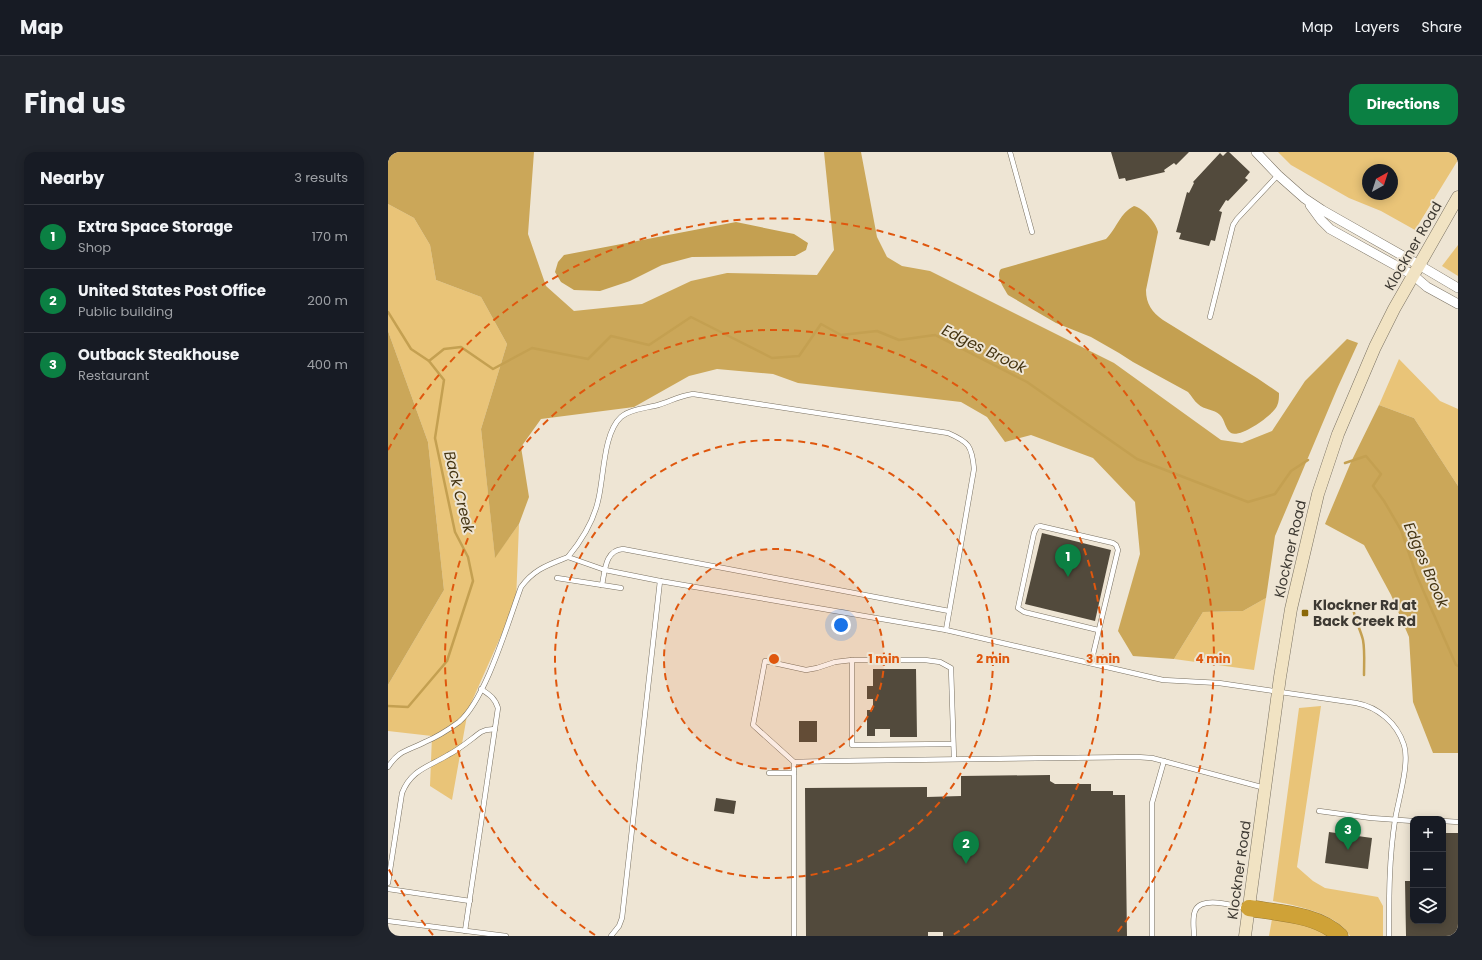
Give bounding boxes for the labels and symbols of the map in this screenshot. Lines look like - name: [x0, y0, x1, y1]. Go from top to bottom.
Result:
- north arrow: [1362, 164, 1398, 200]
- street label: Klockner Road: [1379, 198, 1447, 294]
- water label: Edges Brook: [939, 319, 1031, 379]
- water label: Back Creek: [439, 449, 480, 536]
- street label: Klockner Road: [1269, 498, 1311, 600]
- water label: Edges Brook: [1399, 519, 1454, 612]
- pin: 1: [1055, 544, 1081, 577]
- place label: Klockner Rd at Back Creek Rd: [1313, 595, 1417, 631]
- marker: Klockner Rd at Back Creek Rd: [1300, 608, 1310, 618]
- your location: [831, 615, 851, 635]
- text: 1 min: [868, 650, 900, 667]
- text: 2 min: [976, 650, 1010, 667]
- text: 3 min: [1086, 650, 1120, 667]
- text: 4 min: [1195, 650, 1231, 667]
- centre of rings: [767, 652, 781, 666]
- pin: 3: [1335, 817, 1361, 850]
- street label: Klockner Road: [1222, 819, 1256, 921]
- pin: 2: [953, 831, 979, 864]

